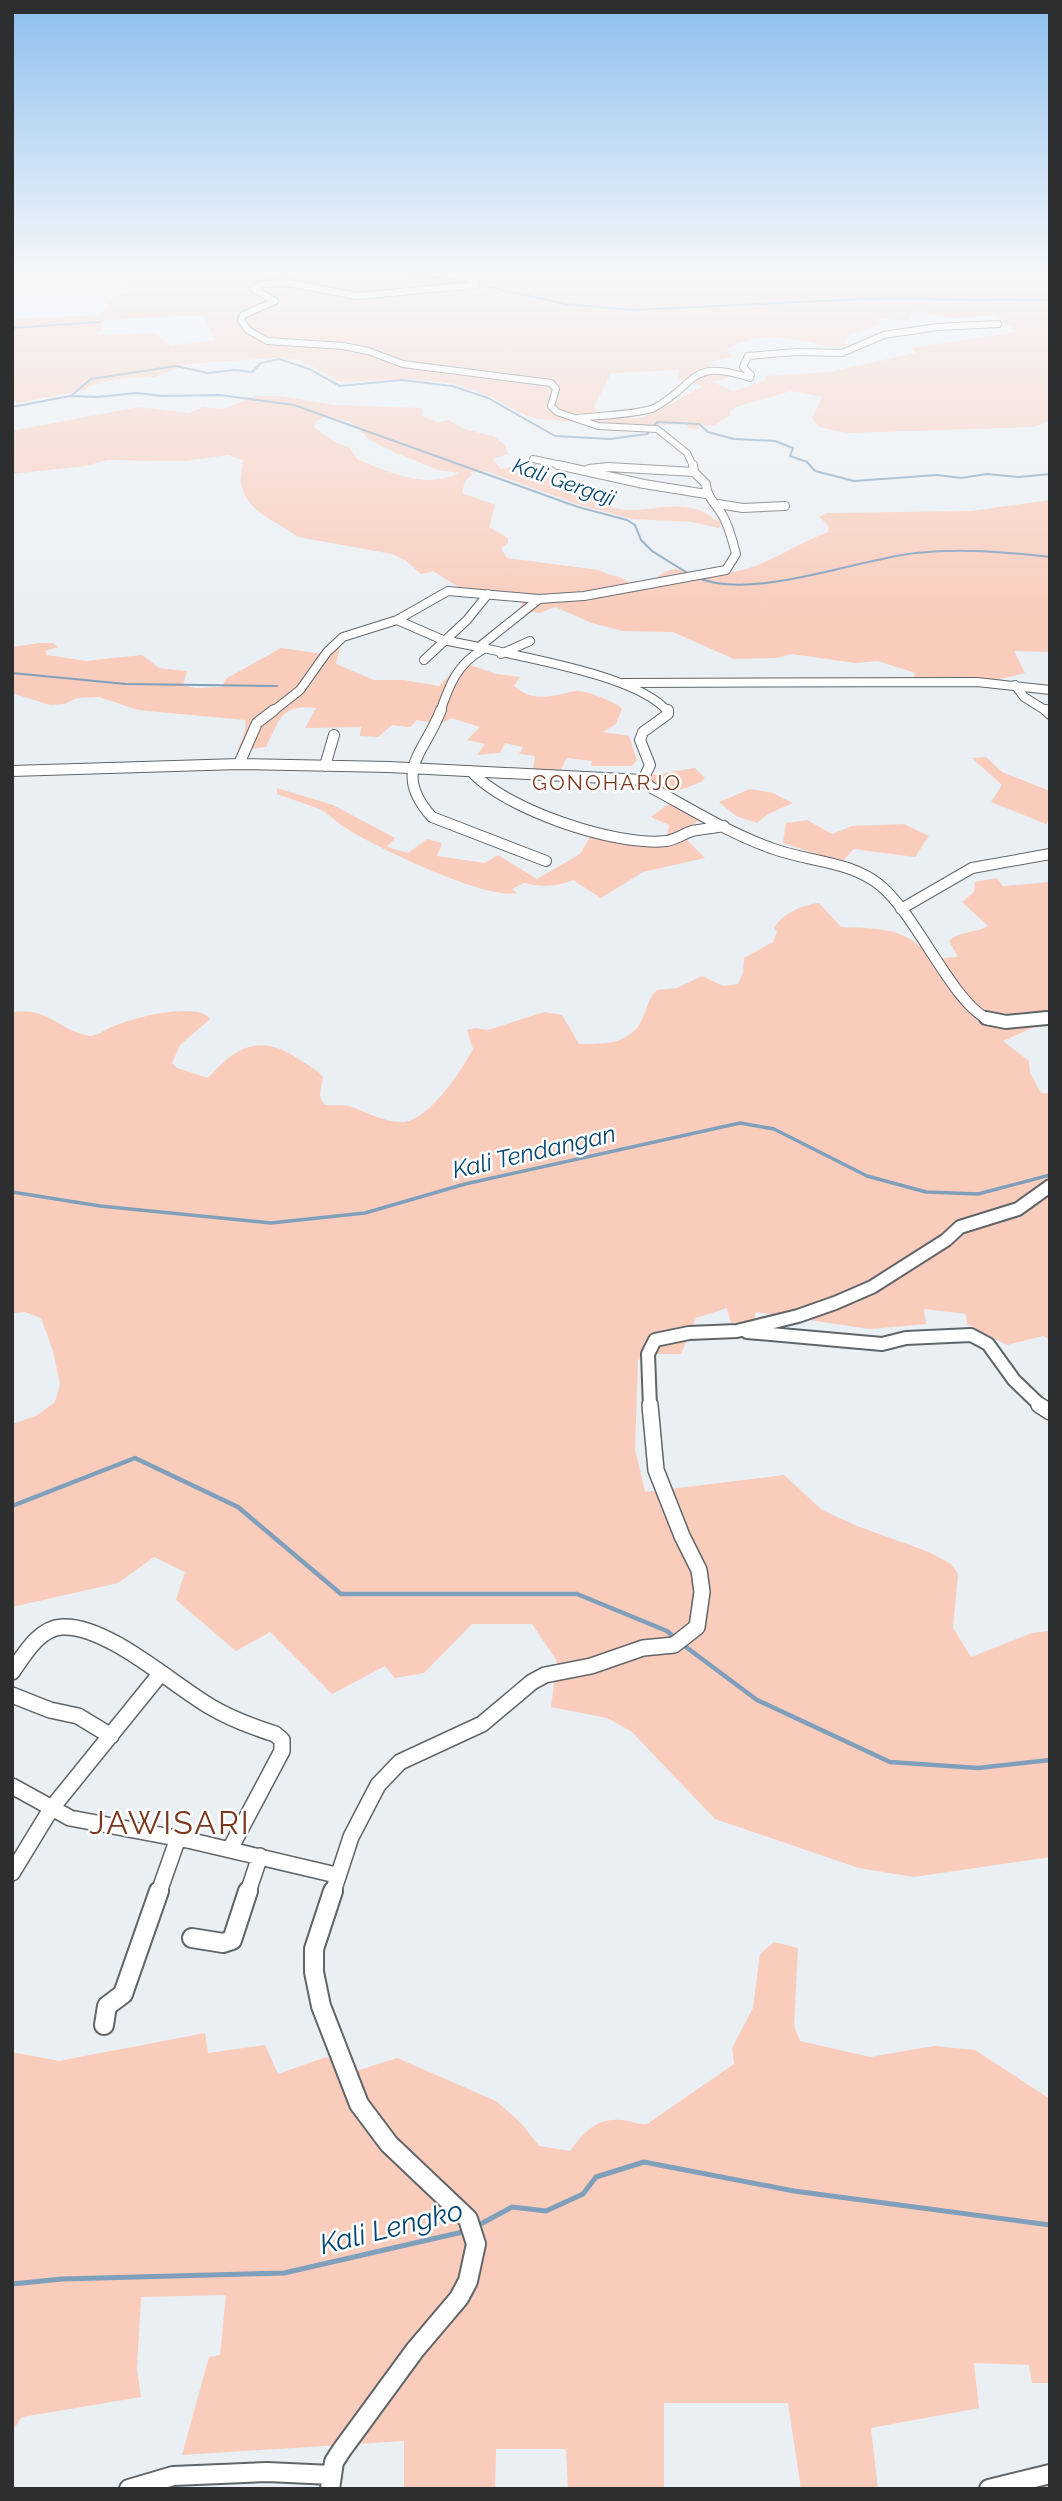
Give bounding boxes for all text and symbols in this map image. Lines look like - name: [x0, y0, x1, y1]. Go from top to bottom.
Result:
- water label: Kali Gergaji: [510, 452, 619, 511]
- district label: GONOHARJO: [532, 770, 682, 795]
- water label: Kali Tendangan: [449, 1119, 618, 1184]
- district label: JAWISARI: [89, 1804, 251, 1841]
- water label: Kali Lengko: [316, 2194, 466, 2261]

